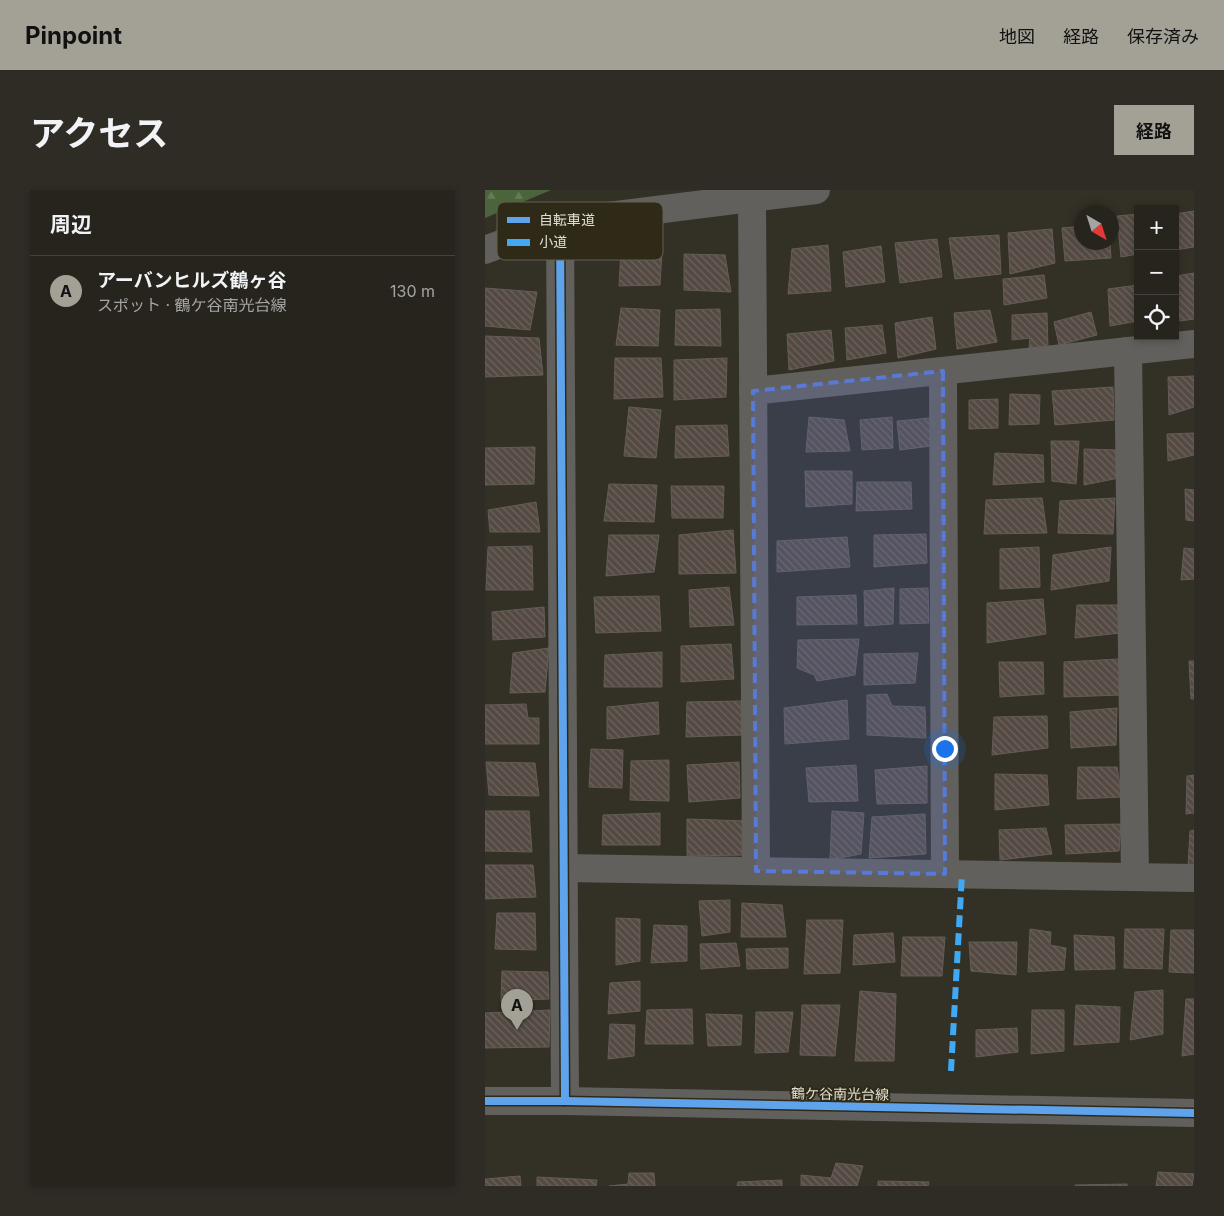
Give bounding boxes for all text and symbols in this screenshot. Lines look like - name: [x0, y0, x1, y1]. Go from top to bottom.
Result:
- text: Pinpoint: [25, 21, 122, 50]
- text: 地図: [999, 26, 1035, 47]
- text: 経路: [1063, 26, 1099, 47]
- text: 保存済み: [1127, 26, 1199, 47]
- button: 経路: [1114, 105, 1194, 155]
- text: アクセス: [30, 112, 168, 154]
- legend: [497, 202, 663, 260]
- north arrow: [1074, 205, 1119, 250]
- map controls: [1134, 205, 1179, 340]
- button: +: [1134, 205, 1179, 250]
- text: 自転車道: [539, 211, 595, 228]
- text: 周辺: [50, 212, 92, 237]
- text: 小道: [539, 233, 567, 250]
- button: −: [1134, 250, 1179, 295]
- text: アーバンヒルズ鶴ヶ谷: [97, 269, 287, 292]
- text: A: [60, 281, 72, 301]
- text: 130 m: [390, 281, 435, 301]
- text: スポット · 鶴ケ谷南光台線: [97, 295, 287, 315]
- button: locate: [1134, 295, 1179, 340]
- your location: [932, 736, 958, 762]
- pin: A: [501, 989, 533, 1030]
- street label: 鶴ケ谷南光台線: [791, 1084, 889, 1103]

